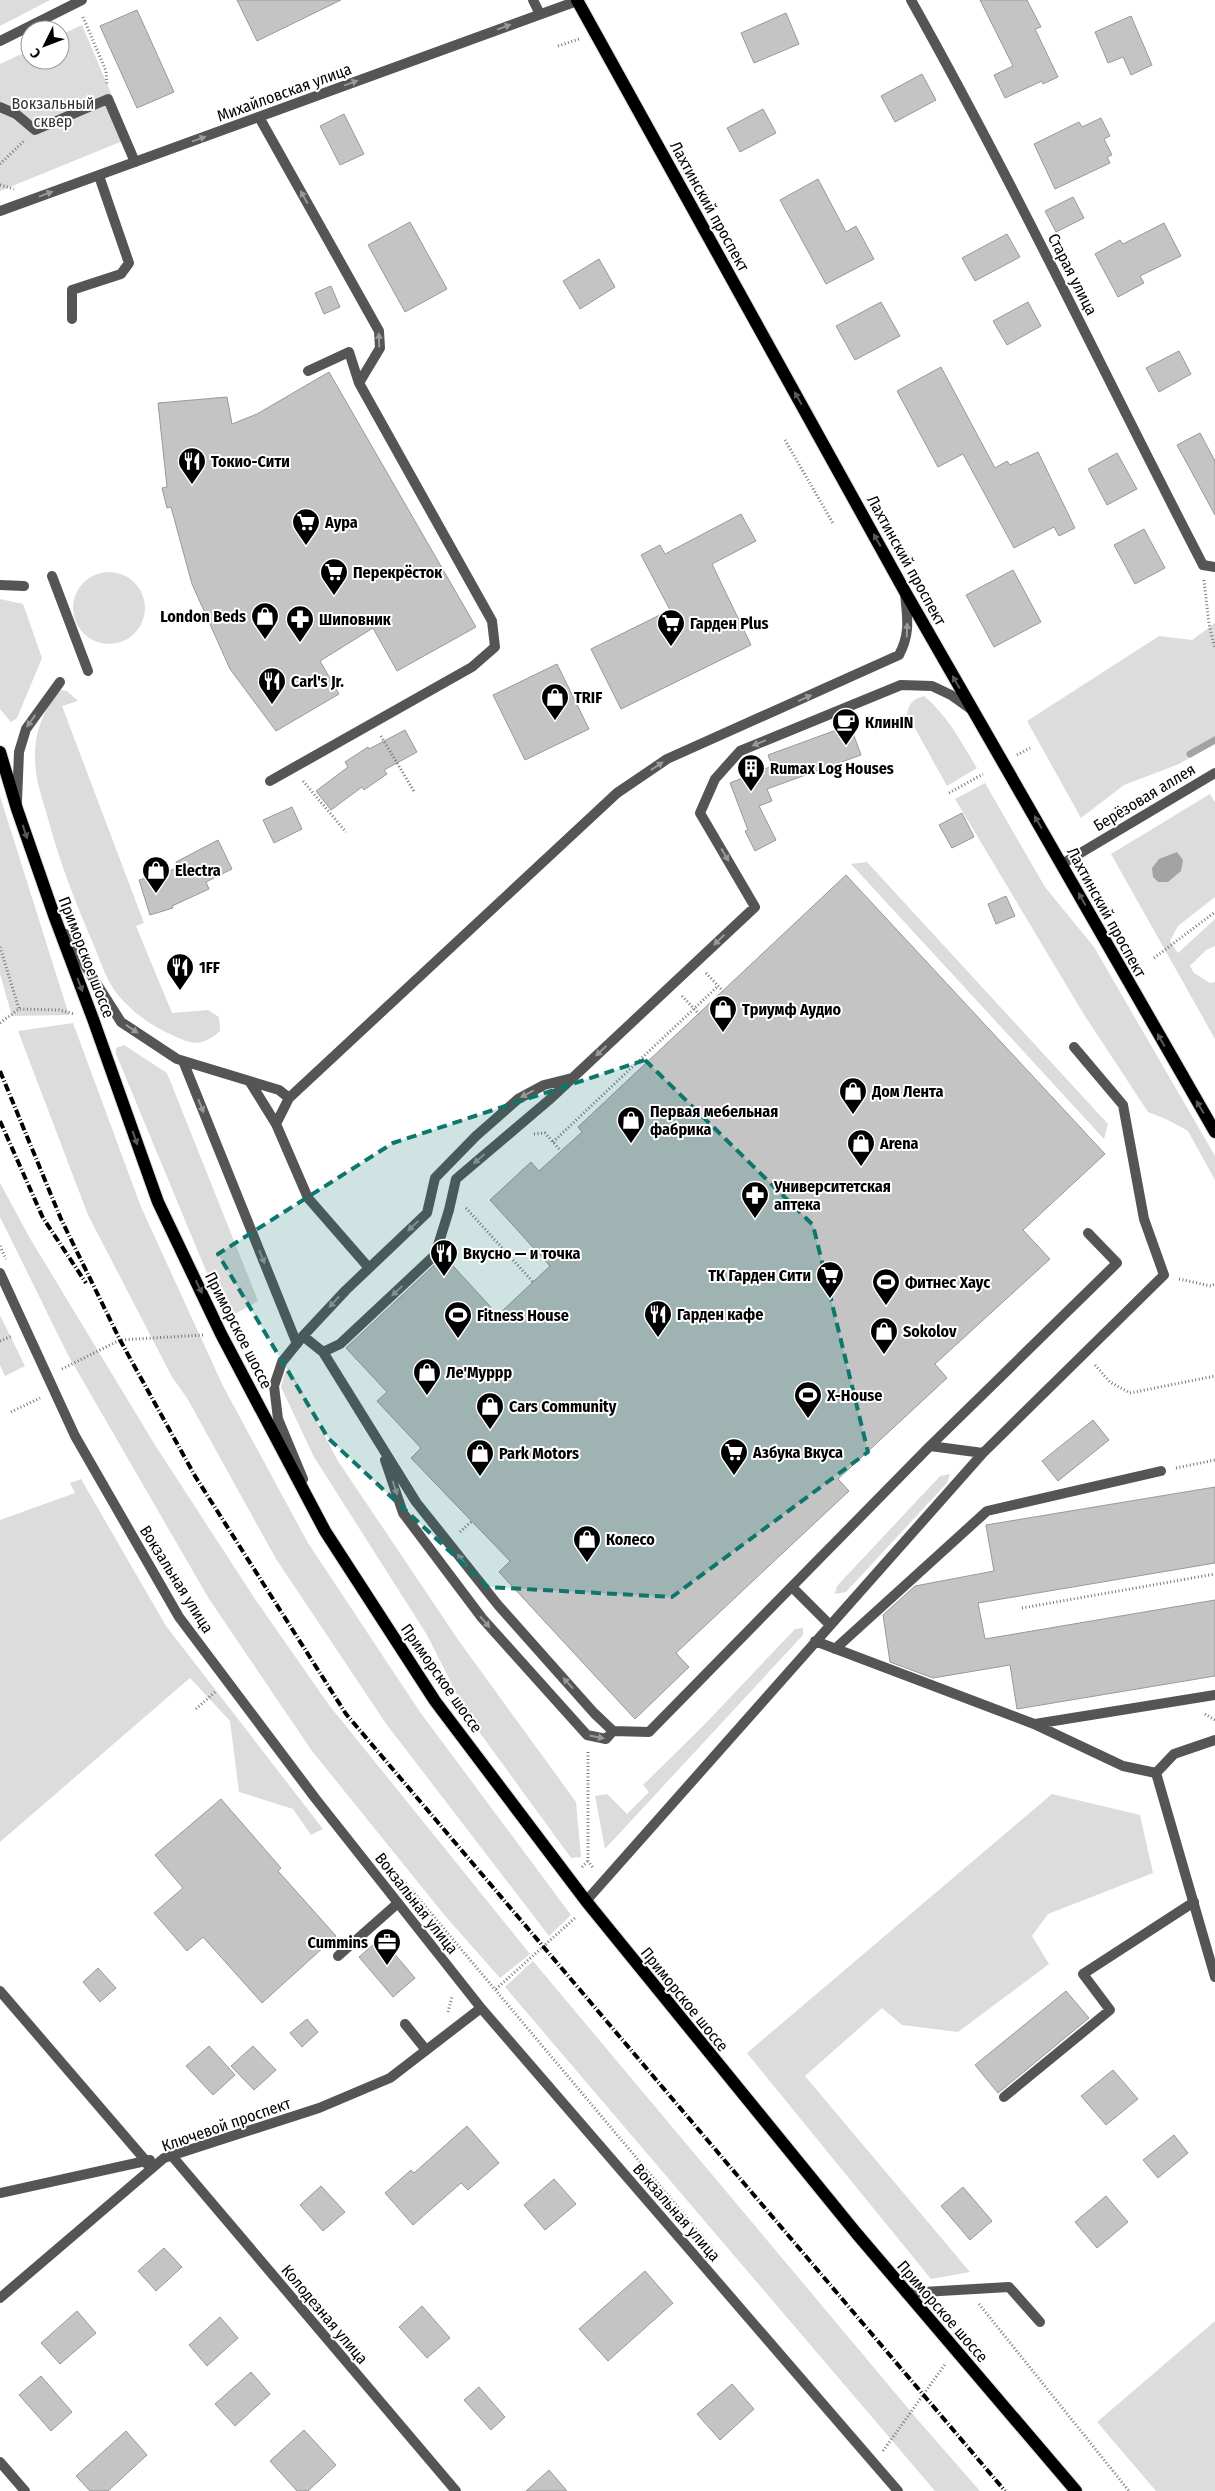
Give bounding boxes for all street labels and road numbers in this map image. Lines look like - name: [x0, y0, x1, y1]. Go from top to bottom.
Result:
- street label: Михайловская улица: [214, 59, 354, 126]
- street label: Лахтинский проспект: [666, 138, 753, 275]
- street label: Старая улица: [1044, 230, 1101, 318]
- street label: Лахтинский проспект: [863, 492, 950, 629]
- street label: Берёзовая аллея: [1090, 760, 1199, 835]
- street label: Лахтинский проспект: [1063, 844, 1150, 981]
- street label: Приморское шоссе: [55, 894, 118, 1021]
- street label: Приморское шоссе: [201, 1269, 276, 1392]
- street label: Вокзальная улица: [136, 1522, 217, 1637]
- street label: Приморское шоссе: [397, 1620, 486, 1736]
- street label: Вокзальная улица: [371, 1849, 462, 1958]
- street label: Приморское шоссе: [637, 1943, 733, 2055]
- street label: Ключевой проспект: [159, 2093, 294, 2155]
- street label: Вокзальная улица: [629, 2160, 724, 2265]
- street label: Приморское шоссе: [893, 2257, 992, 2366]
- street label: Колодезная улица: [278, 2261, 372, 2368]

